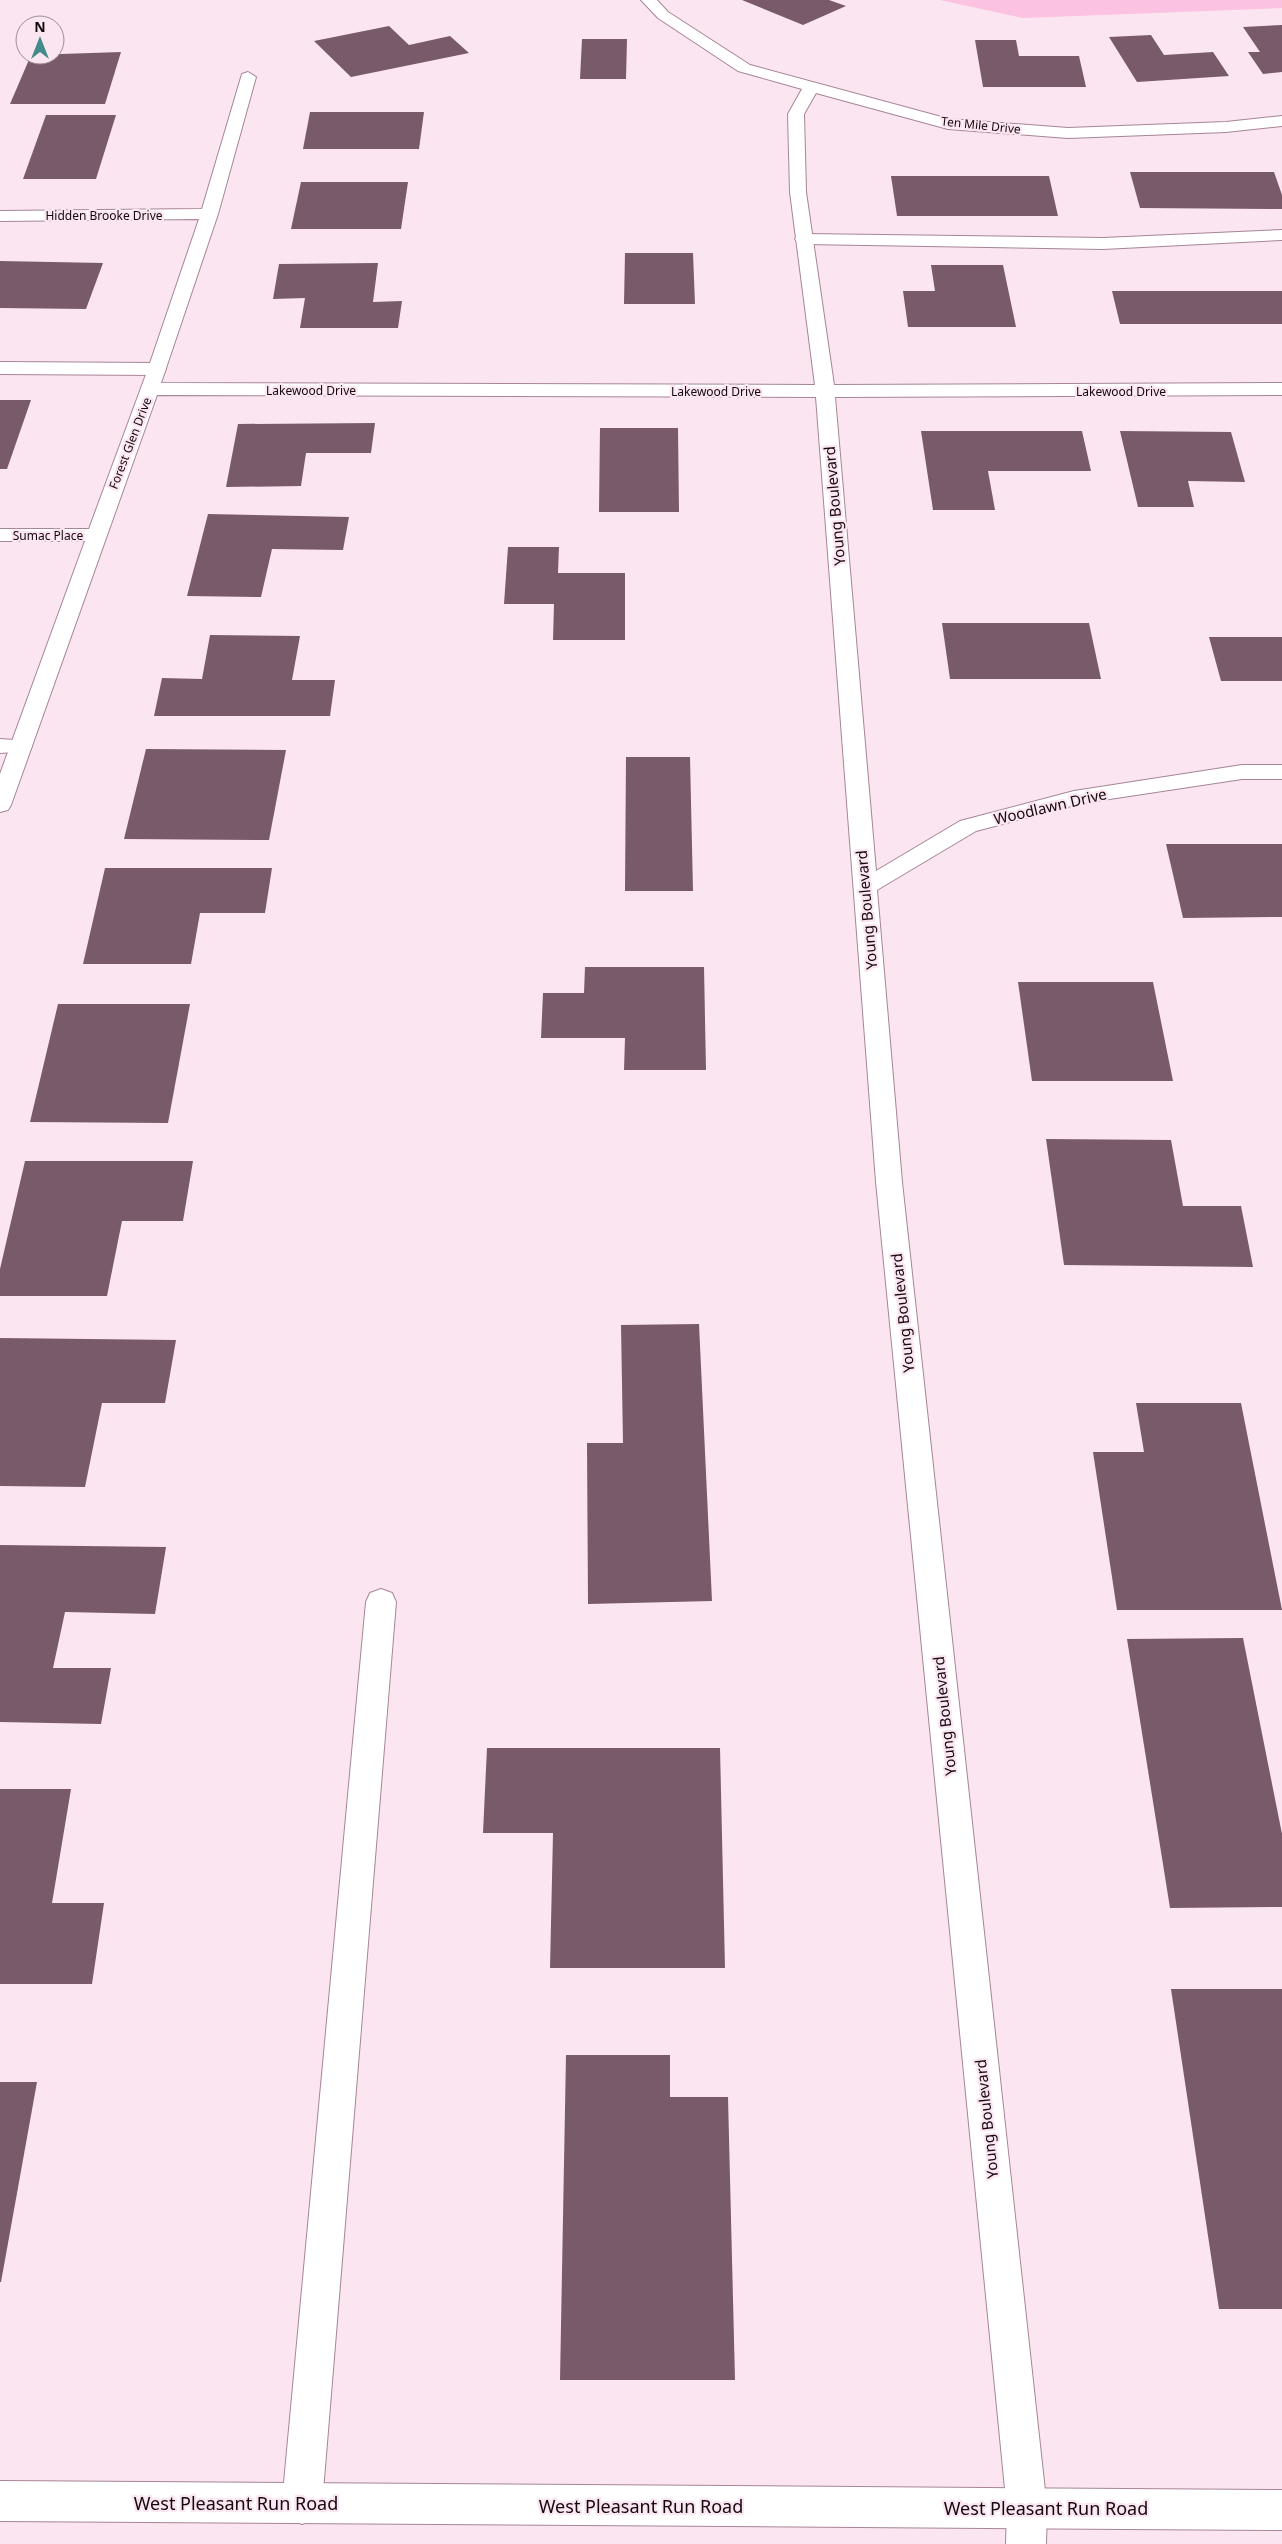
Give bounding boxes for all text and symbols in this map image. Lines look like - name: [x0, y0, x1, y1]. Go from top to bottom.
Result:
- north arrow: [15, 15, 65, 65]
- text: N: [34, 17, 46, 36]
- street label: Ten Mile Drive: [940, 112, 1022, 138]
- street label: Hidden Brooke Drive: [45, 207, 163, 224]
- street label: Lakewood Drive: [266, 382, 356, 399]
- street label: Lakewood Drive: [671, 383, 761, 400]
- street label: Lakewood Drive: [1076, 383, 1166, 400]
- street label: Forest Glen Drive: [105, 394, 155, 491]
- street label: Young Boulevard: [819, 445, 849, 567]
- street label: Sumac Place: [13, 527, 83, 544]
- street label: Woodlawn Drive: [992, 783, 1108, 829]
- street label: Young Boulevard: [851, 849, 881, 971]
- street label: Young Boulevard: [886, 1252, 918, 1374]
- street label: Young Boulevard: [928, 1655, 960, 1777]
- street label: Young Boulevard: [970, 2058, 1002, 2180]
- street label: West Pleasant Run Road: [134, 2491, 338, 2515]
- street label: West Pleasant Run Road: [539, 2494, 743, 2518]
- street label: West Pleasant Run Road: [944, 2496, 1148, 2520]

